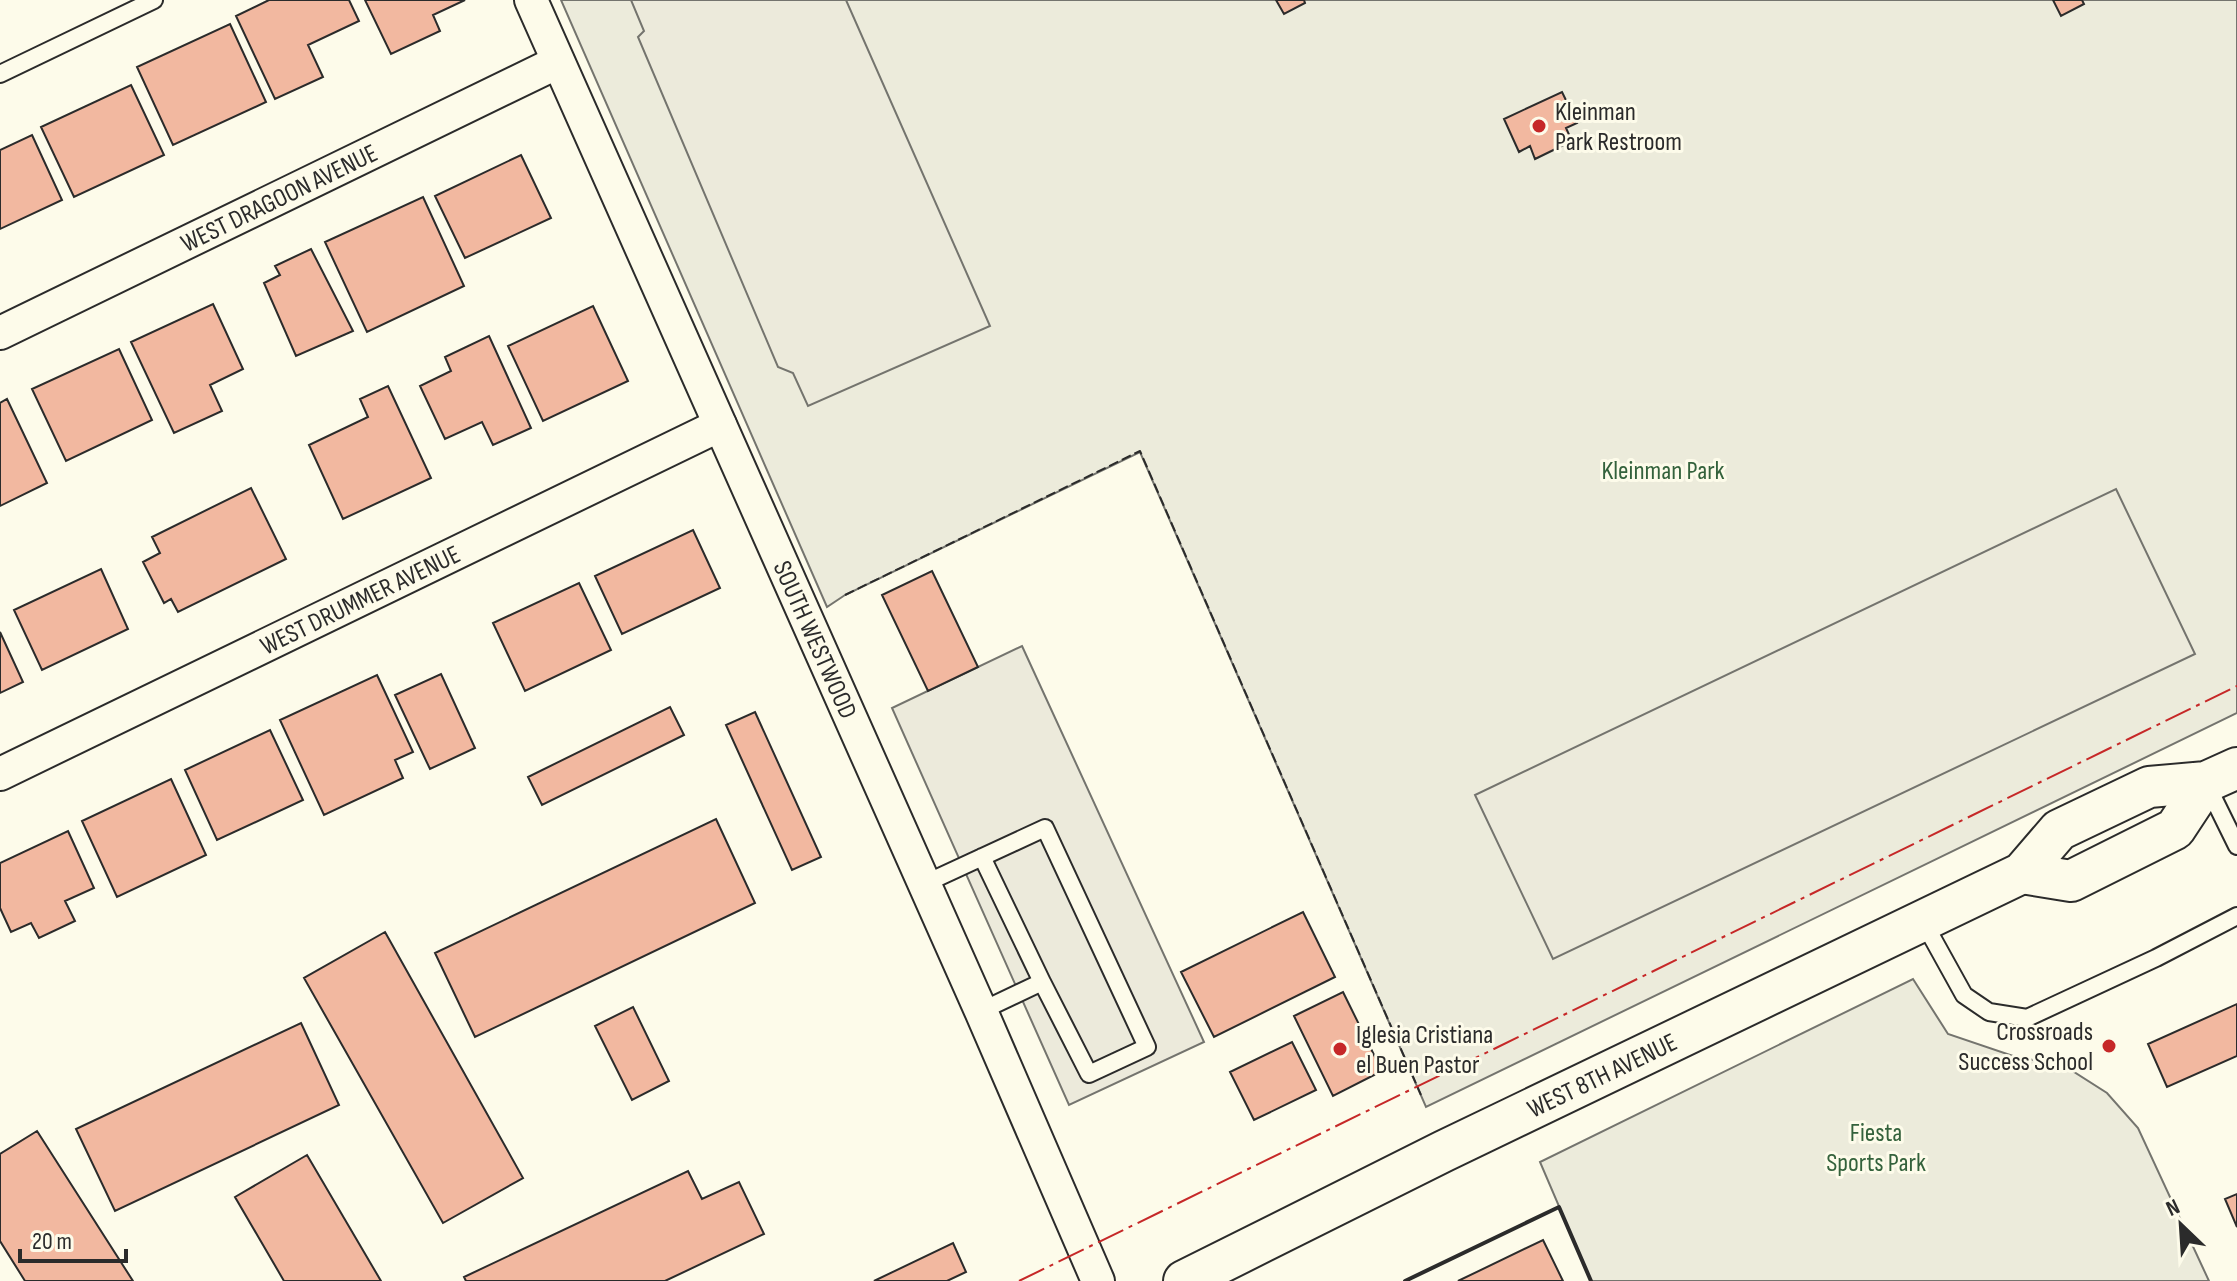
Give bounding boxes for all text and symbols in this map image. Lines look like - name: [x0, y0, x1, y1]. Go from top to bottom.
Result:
- place label: Kleinman Park Restroom: [1555, 97, 1682, 158]
- marker: Kleinman Park Restroom: [1530, 117, 1548, 135]
- street label: WEST DRAGOON AVENUE: [176, 138, 383, 260]
- park label: Kleinman Park: [1601, 456, 1725, 487]
- street label: WEST DRUMMER AVENUE: [256, 539, 466, 662]
- street label: SOUTH WESTWOOD: [766, 557, 863, 724]
- place label: Crossroads Success School: [1958, 1017, 2093, 1078]
- place label: Iglesia Cristiana el Buen Pastor: [1356, 1020, 1493, 1081]
- street label: WEST 8TH AVENUE: [1523, 1027, 1682, 1126]
- marker: Crossroads Success School: [2100, 1037, 2118, 1055]
- marker: Iglesia Cristiana el Buen Pastor: [1331, 1040, 1349, 1058]
- park label: Fiesta Sports Park: [1826, 1118, 1926, 1179]
- north arrow: [2141, 1185, 2221, 1265]
- text: N: [2162, 1194, 2184, 1223]
- scale bar: [20, 1213, 126, 1263]
- text: 20 m: [32, 1227, 72, 1256]

